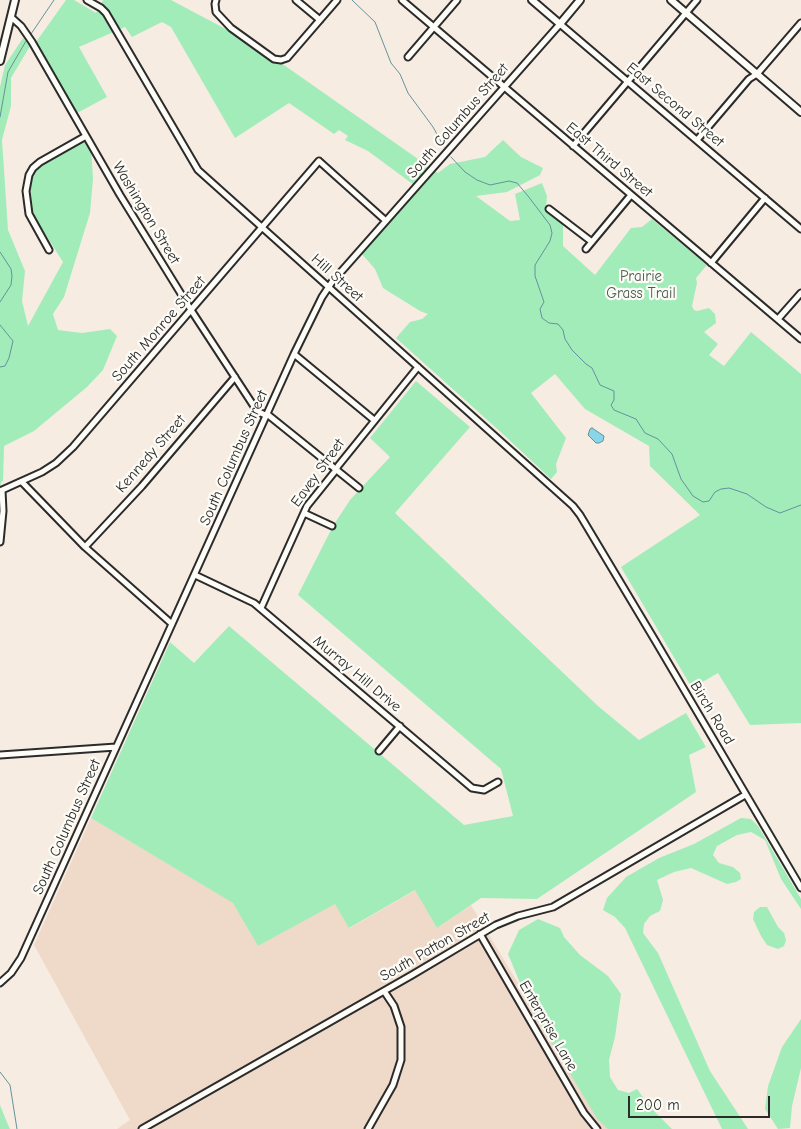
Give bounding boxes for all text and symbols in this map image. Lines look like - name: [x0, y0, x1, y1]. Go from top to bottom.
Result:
- street label: East Second Street: [622, 59, 728, 151]
- street label: South Columbus Street: [403, 60, 513, 182]
- street label: East Third Street: [562, 119, 656, 201]
- street label: Washington Street: [108, 159, 184, 267]
- street label: Hill Street: [307, 250, 367, 306]
- park label: Prairie Grass Trail: [606, 268, 676, 303]
- street label: South Monroe Street: [108, 273, 210, 385]
- street label: South Columbus Street: [196, 388, 272, 528]
- street label: Kennedy Street: [112, 411, 190, 497]
- street label: Eavey Street: [287, 436, 349, 510]
- street label: Murray Hill Drive: [309, 632, 405, 716]
- street label: Birch Road: [686, 678, 738, 748]
- street label: South Columbus Street: [29, 757, 105, 897]
- street label: South Patton Street: [377, 908, 493, 986]
- street label: Enterprise Lane: [515, 978, 581, 1074]
- scale bar: [631, 1086, 774, 1118]
- text: 200 m: [636, 1096, 680, 1114]

